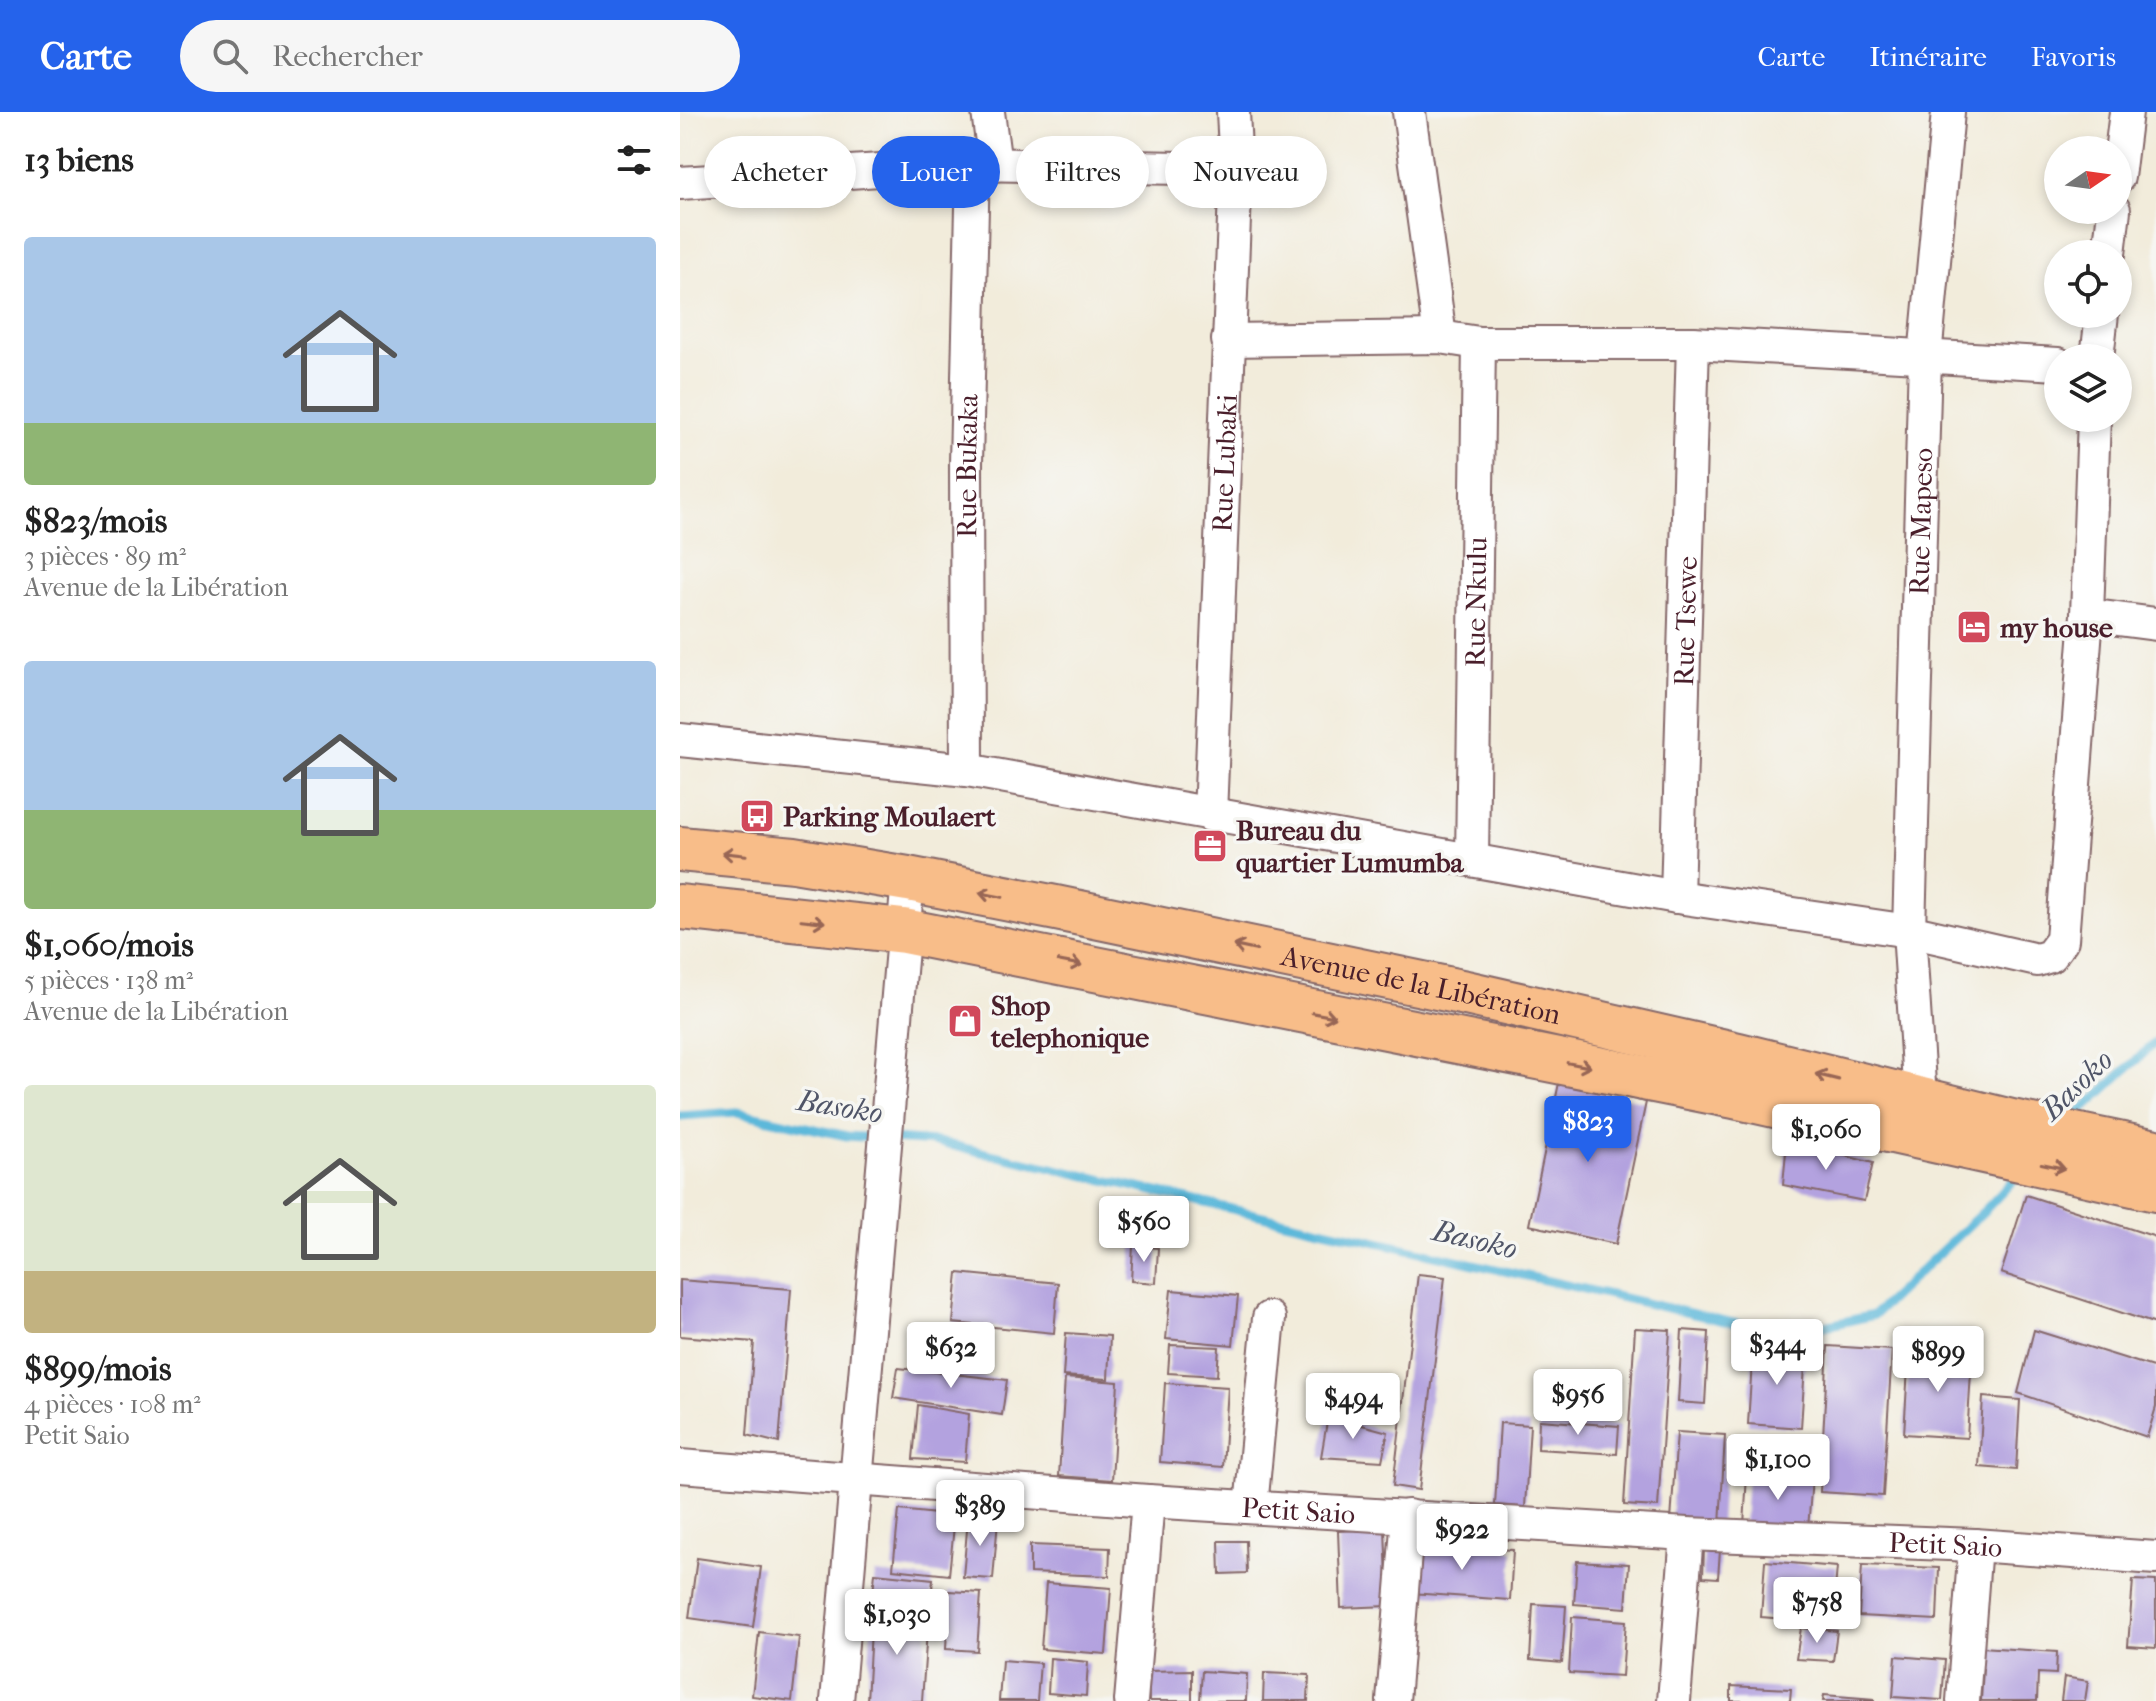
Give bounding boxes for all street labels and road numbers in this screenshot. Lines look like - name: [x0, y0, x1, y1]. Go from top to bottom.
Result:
- street label: Rue Bukaka: [949, 393, 984, 538]
- street label: Rue Lubaki: [1205, 393, 1243, 533]
- street label: Rue Mapeso: [1902, 447, 1939, 596]
- street label: Rue Nkulu: [1458, 536, 1493, 667]
- street label: Rue Tsewe: [1667, 555, 1703, 687]
- street label: Avenue de la Libération: [1277, 938, 1564, 1031]
- street label: Petit Saio: [1241, 1490, 1356, 1530]
- street label: Petit Saio: [1888, 1525, 2004, 1563]

